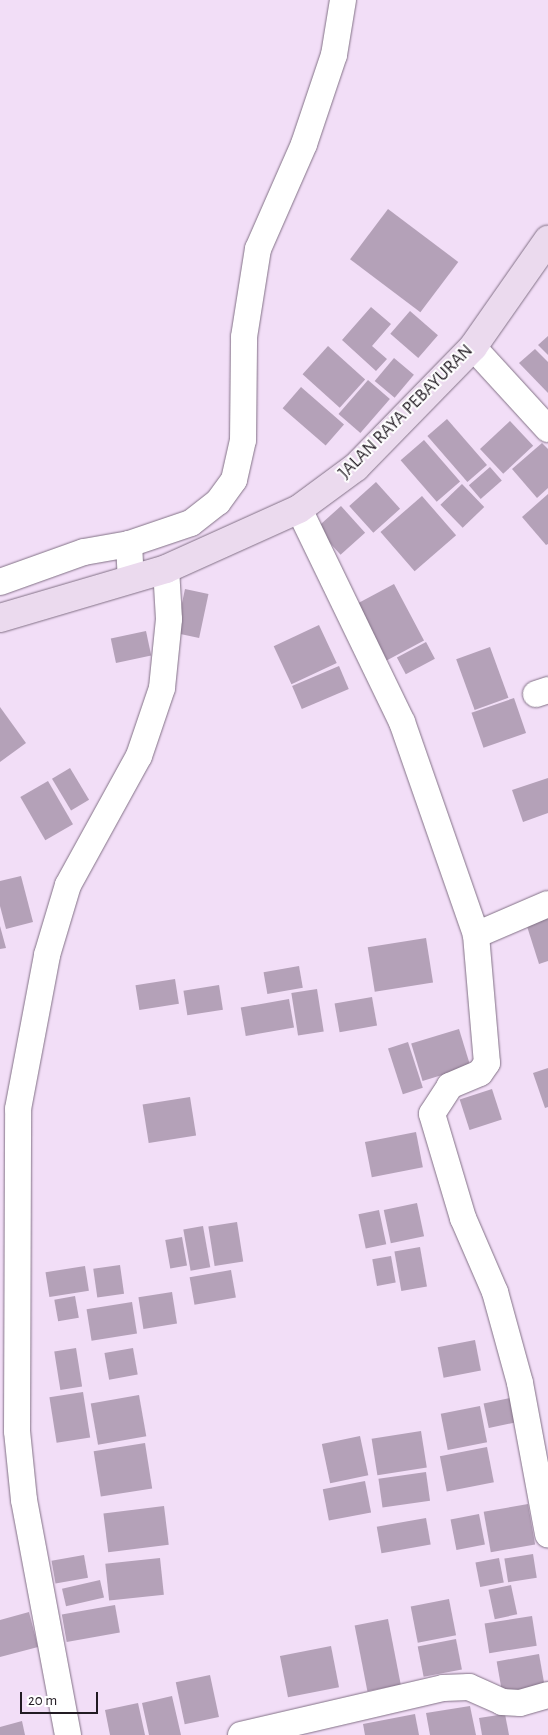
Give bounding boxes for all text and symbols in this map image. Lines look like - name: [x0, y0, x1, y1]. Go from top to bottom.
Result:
- street label: JALAN RAYA PEBAYURAN: [334, 340, 478, 484]
- scale bar: [22, 1682, 100, 1714]
- text: 20 m: [28, 1693, 57, 1708]

